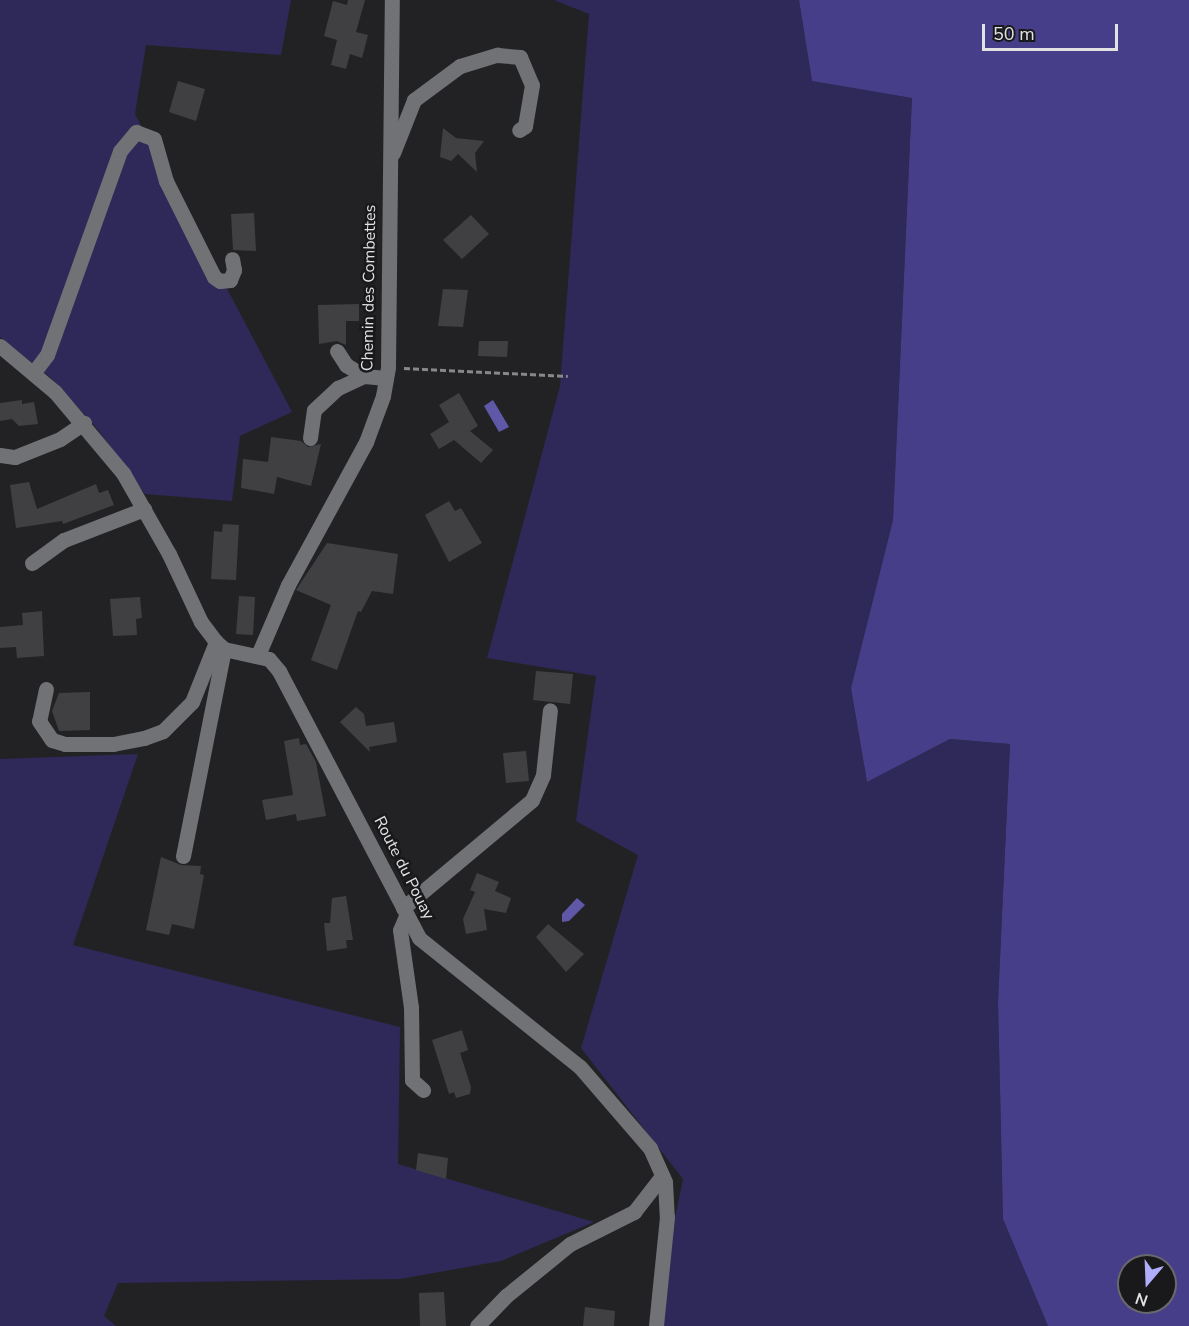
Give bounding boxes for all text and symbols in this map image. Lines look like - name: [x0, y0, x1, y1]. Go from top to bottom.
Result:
- scale bar: [985, 12, 1122, 50]
- text: 50 m: [993, 22, 1035, 46]
- street label: Chemin des Combettes: [358, 205, 380, 371]
- street label: Route du Pouay: [370, 813, 438, 923]
- north arrow: [1117, 1254, 1177, 1314]
- text: N: [1133, 1287, 1151, 1311]

